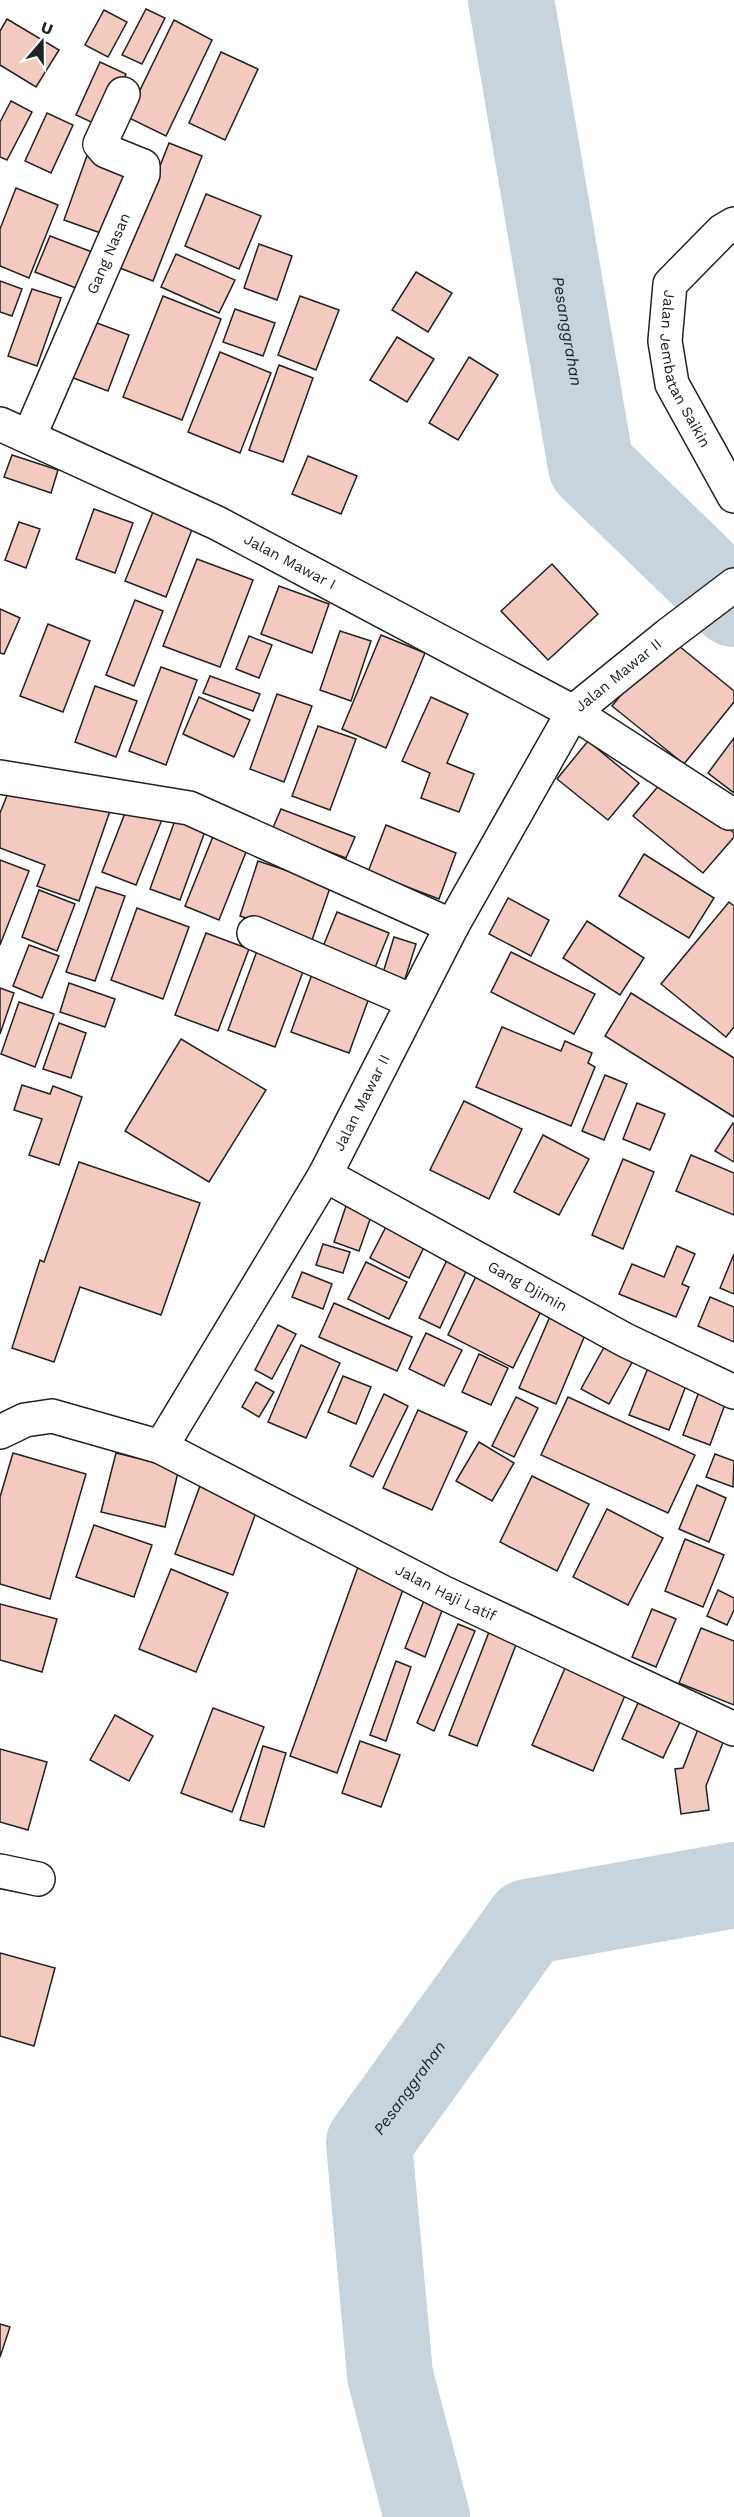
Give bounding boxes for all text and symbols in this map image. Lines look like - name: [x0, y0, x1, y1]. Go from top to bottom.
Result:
- north arrow: [12, 12, 72, 72]
- text: U: [38, 18, 56, 39]
- street label: Gang Nasan: [83, 210, 134, 297]
- water label: Pesanggrahan: [549, 275, 586, 387]
- street label: Jalan Jembatan Saikin: [656, 289, 714, 450]
- street label: Jalan Mawar I: [241, 530, 339, 593]
- street label: Jalan Mawar II: [572, 635, 665, 716]
- street label: Jalan Mawar II: [330, 1052, 394, 1154]
- street label: Gang Djimin: [484, 1257, 570, 1315]
- street label: Jalan Haji Latif: [392, 1560, 499, 1625]
- water label: Pesanggrahan: [369, 2037, 449, 2138]

